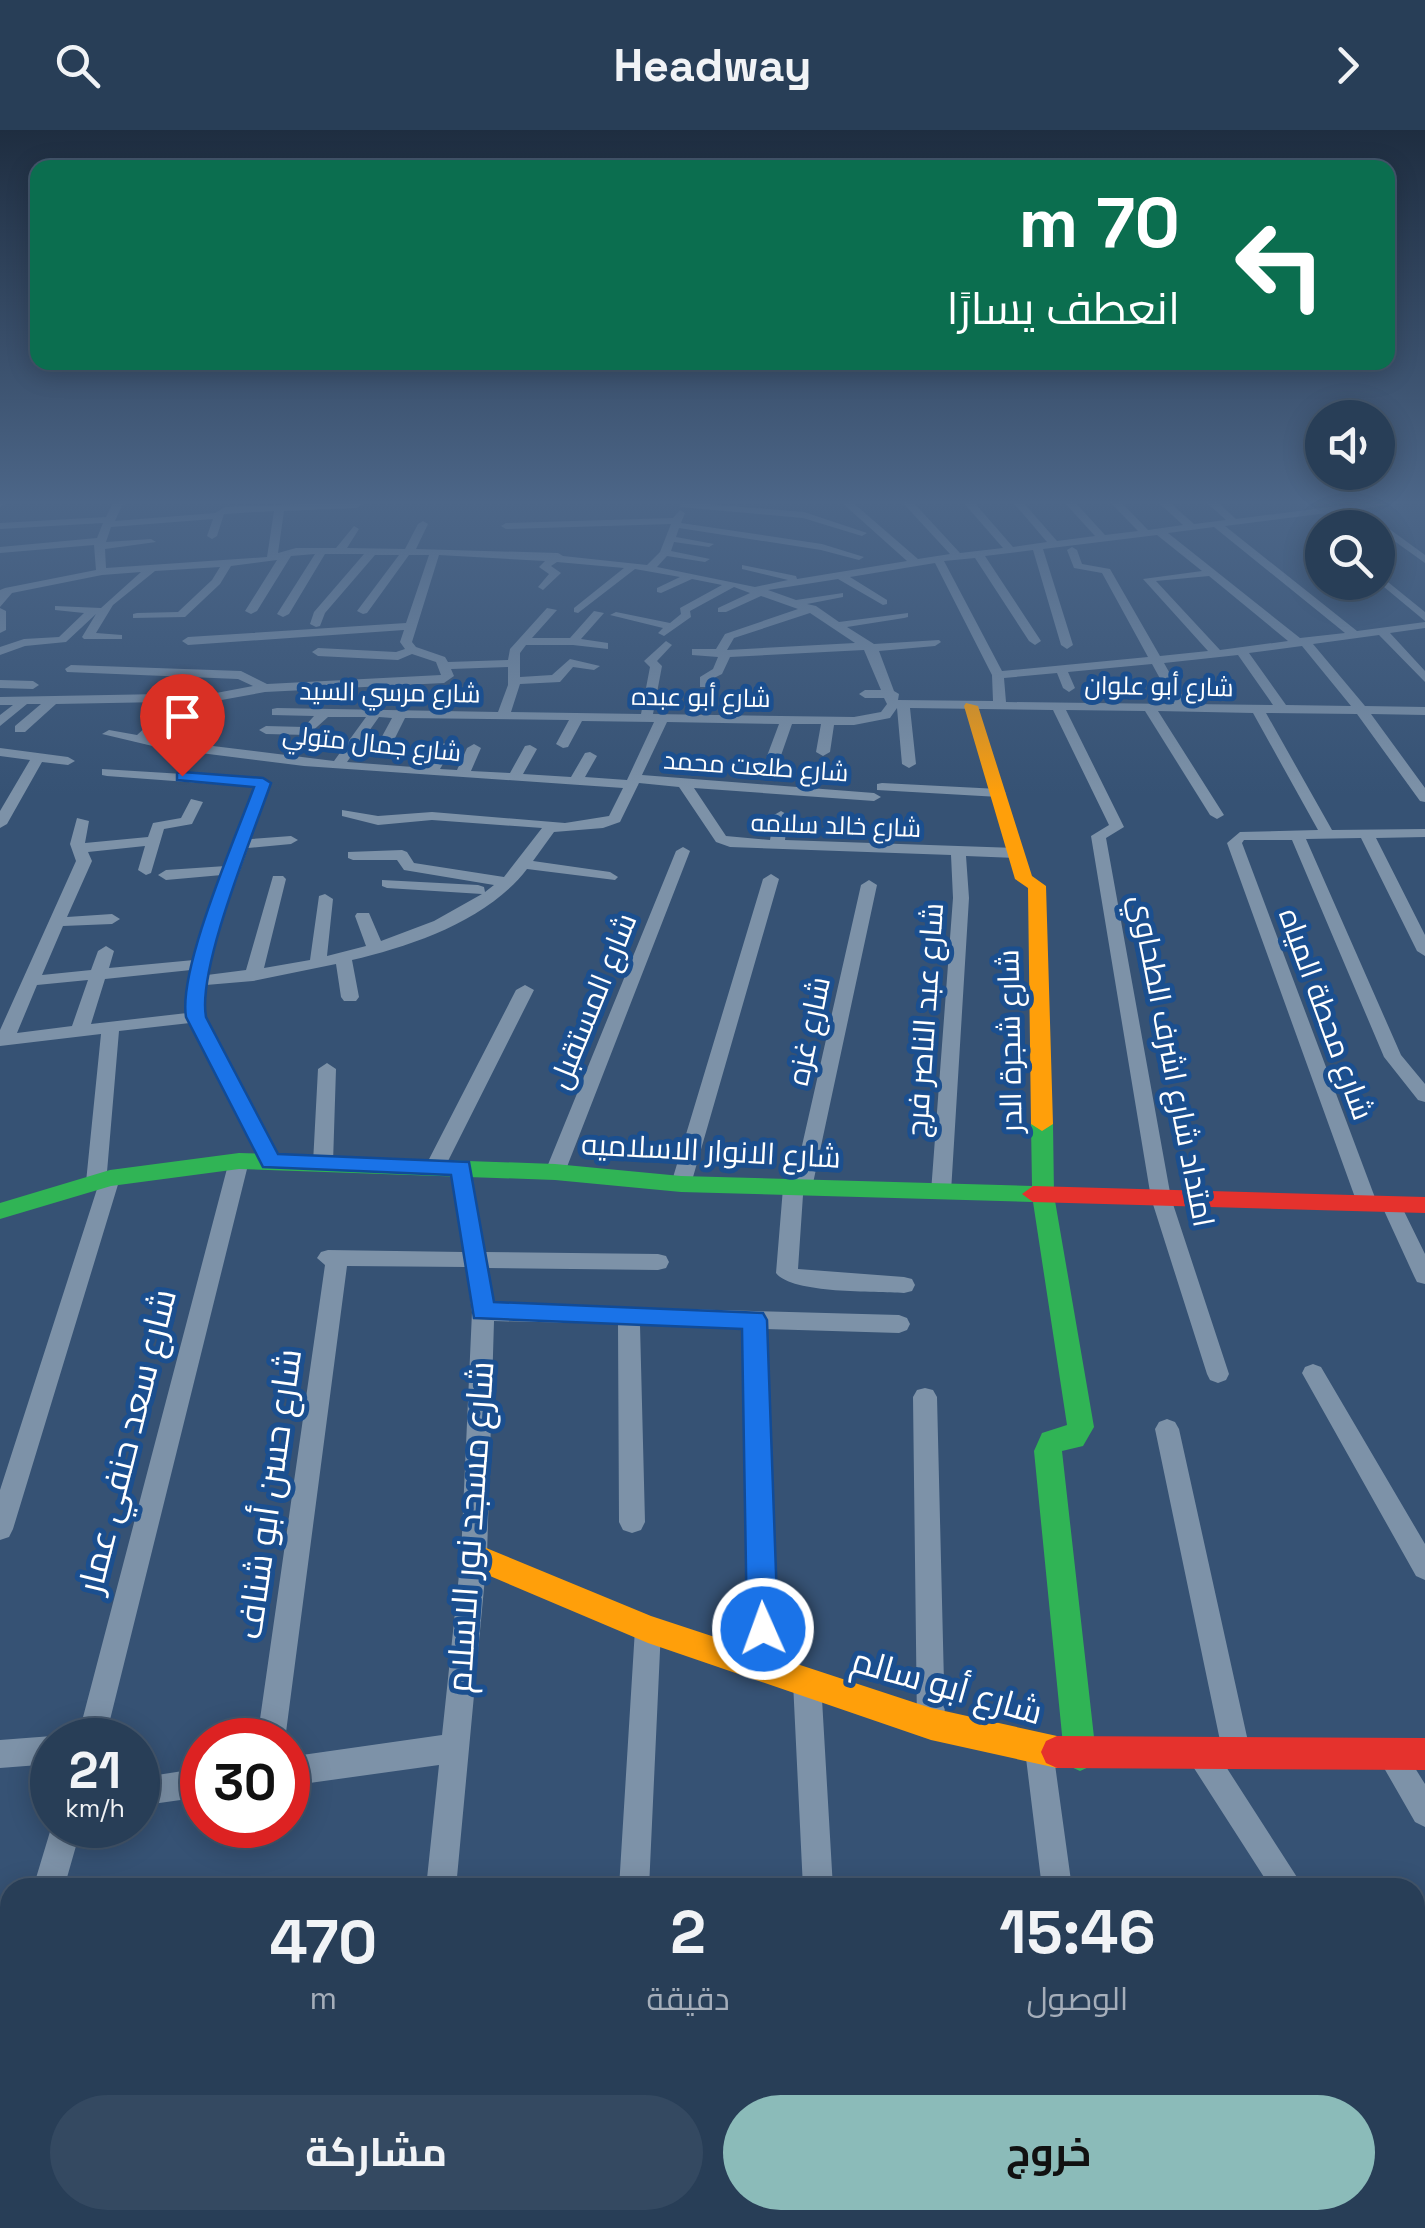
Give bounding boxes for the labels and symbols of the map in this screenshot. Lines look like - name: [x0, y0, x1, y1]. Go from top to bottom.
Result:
- street label: شارع أبو علوان: [1084, 669, 1234, 704]
- pin: [140, 674, 225, 777]
- street label: شارع مرسي السيد: [299, 674, 481, 713]
- street label: شارع أبو عبده: [631, 680, 771, 715]
- street label: شارع جمال متولي: [281, 718, 463, 772]
- street label: شارع طلعت محمد: [662, 744, 850, 789]
- street label: شارع خالد سلامه: [750, 806, 922, 845]
- street label: امتداد شارع اشرف الطحاوي: [1117, 892, 1224, 1231]
- street label: شارع عبد الناصر فرج: [897, 901, 953, 1139]
- street label: شارع محطة المياه: [1269, 903, 1383, 1125]
- street label: شارع المستقبل: [540, 907, 646, 1095]
- street label: شارع شجرة الدر: [988, 949, 1032, 1135]
- street label: شارع غزه: [778, 973, 840, 1089]
- street label: شارع الانوار الاسلاميه: [580, 1124, 842, 1178]
- street label: شارع سعد حنفي عمار: [67, 1285, 191, 1601]
- street label: شارع حسن أبو شناف: [227, 1346, 312, 1642]
- street label: شارع مسجد نور الاسلام: [436, 1360, 506, 1694]
- position arrow: [711, 1577, 815, 1681]
- street label: شارع أبو سالم: [846, 1638, 1048, 1736]
- speed limit sign: 30: [180, 1718, 310, 1848]

